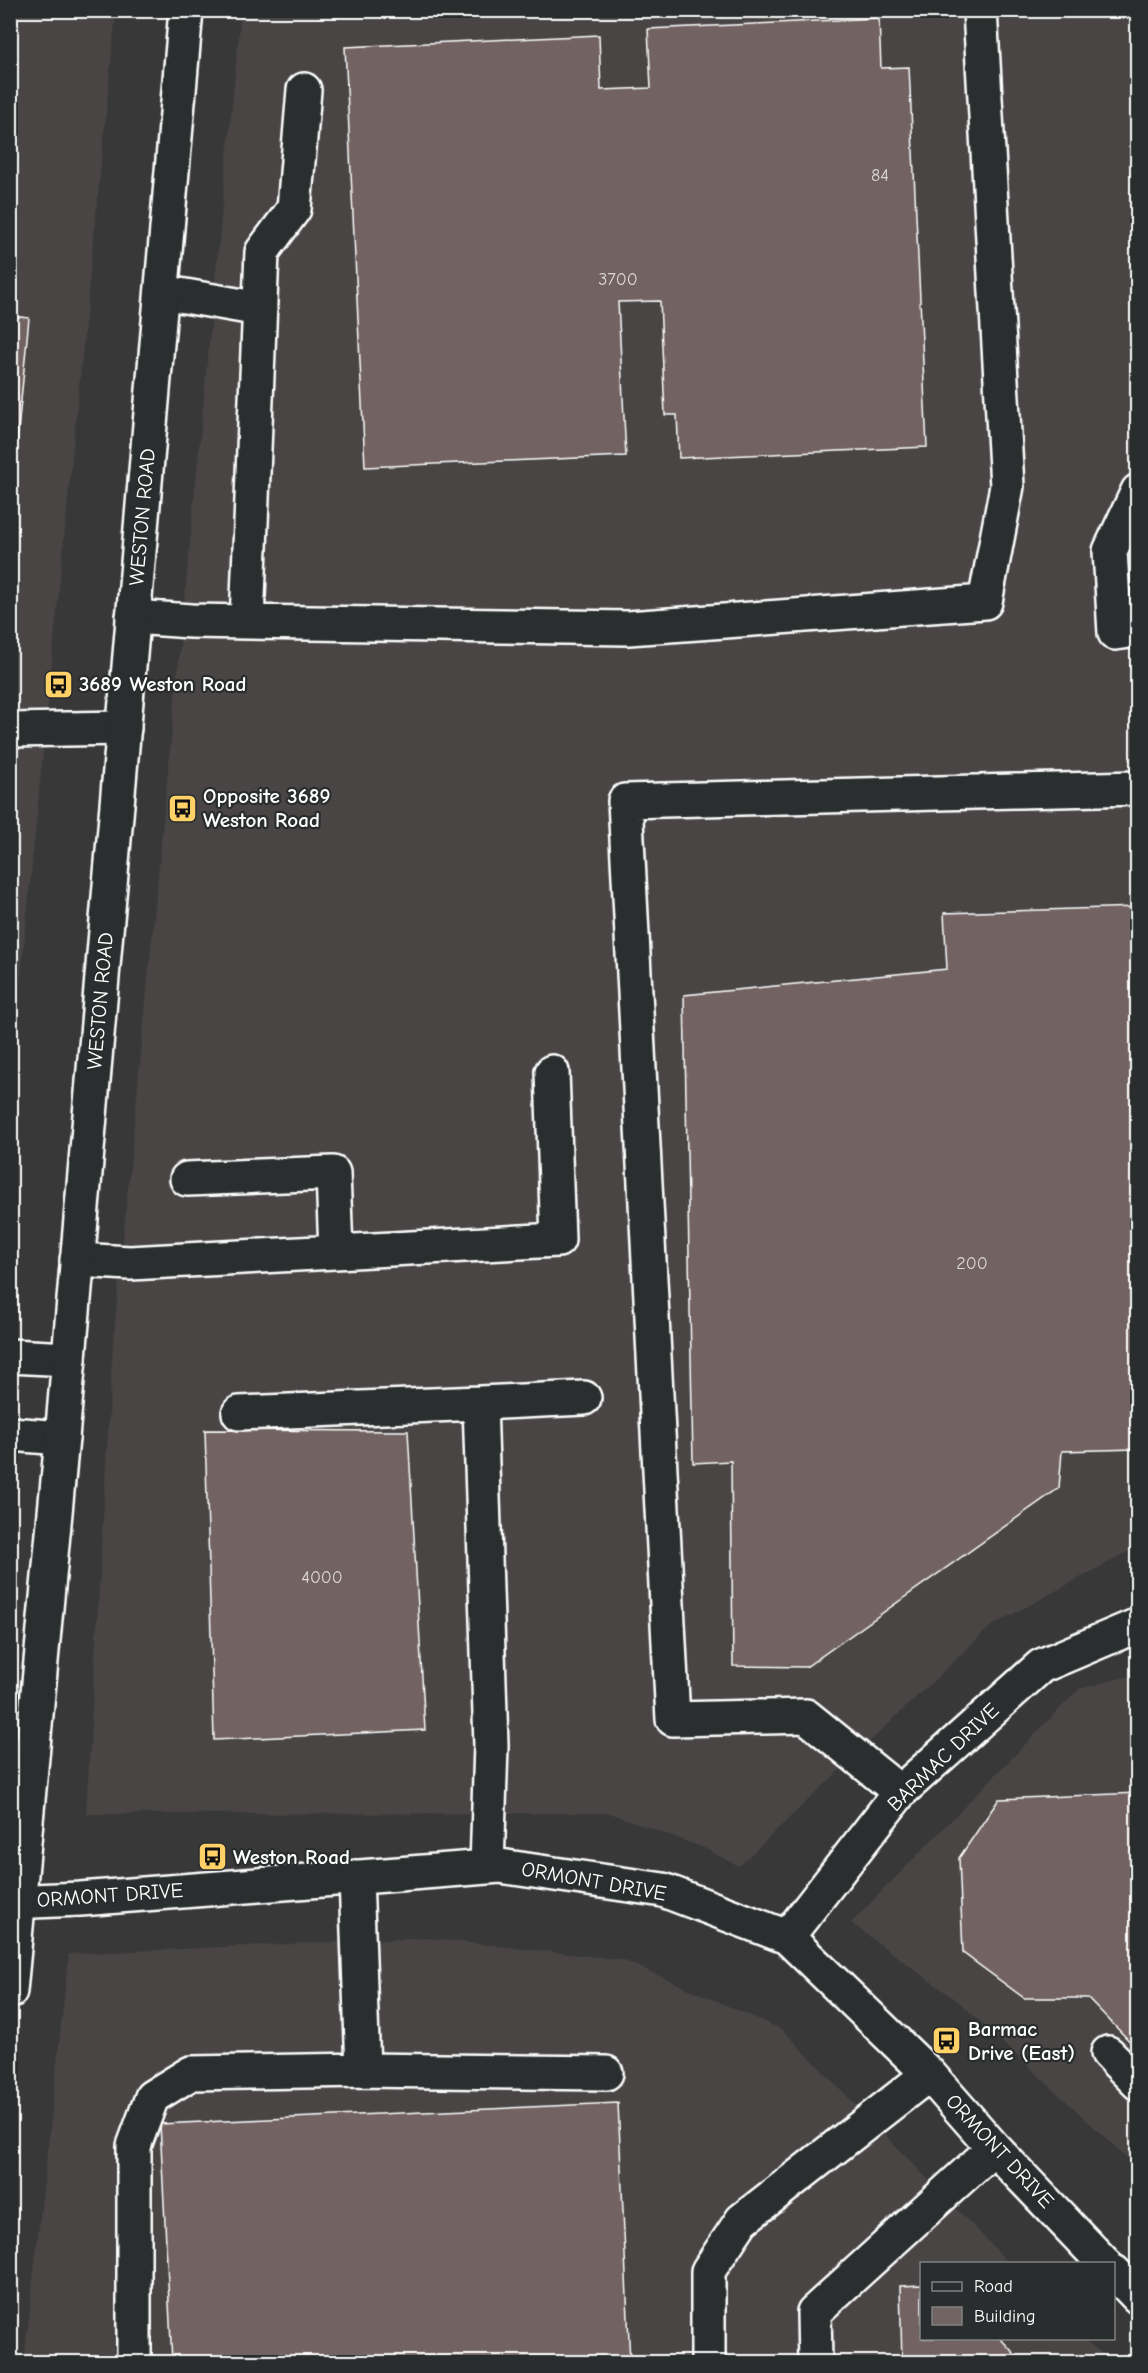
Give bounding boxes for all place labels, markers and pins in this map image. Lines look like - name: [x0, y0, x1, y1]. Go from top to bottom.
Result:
- bus stop icon: 3689 Weston Road: [42, 668, 74, 700]
- place label: 3689 Weston Road: [79, 672, 246, 696]
- place label: Opposite 3689 Weston Road: [203, 784, 330, 832]
- bus stop icon: Opposite 3689 Weston Road: [166, 792, 198, 824]
- bus stop icon: Weston Road: [196, 1841, 228, 1873]
- place label: Weston Road: [233, 1845, 350, 1869]
- place label: Barmac Drive (East): [968, 2017, 1075, 2065]
- bus stop icon: Barmac Drive (East): [931, 2025, 963, 2057]

